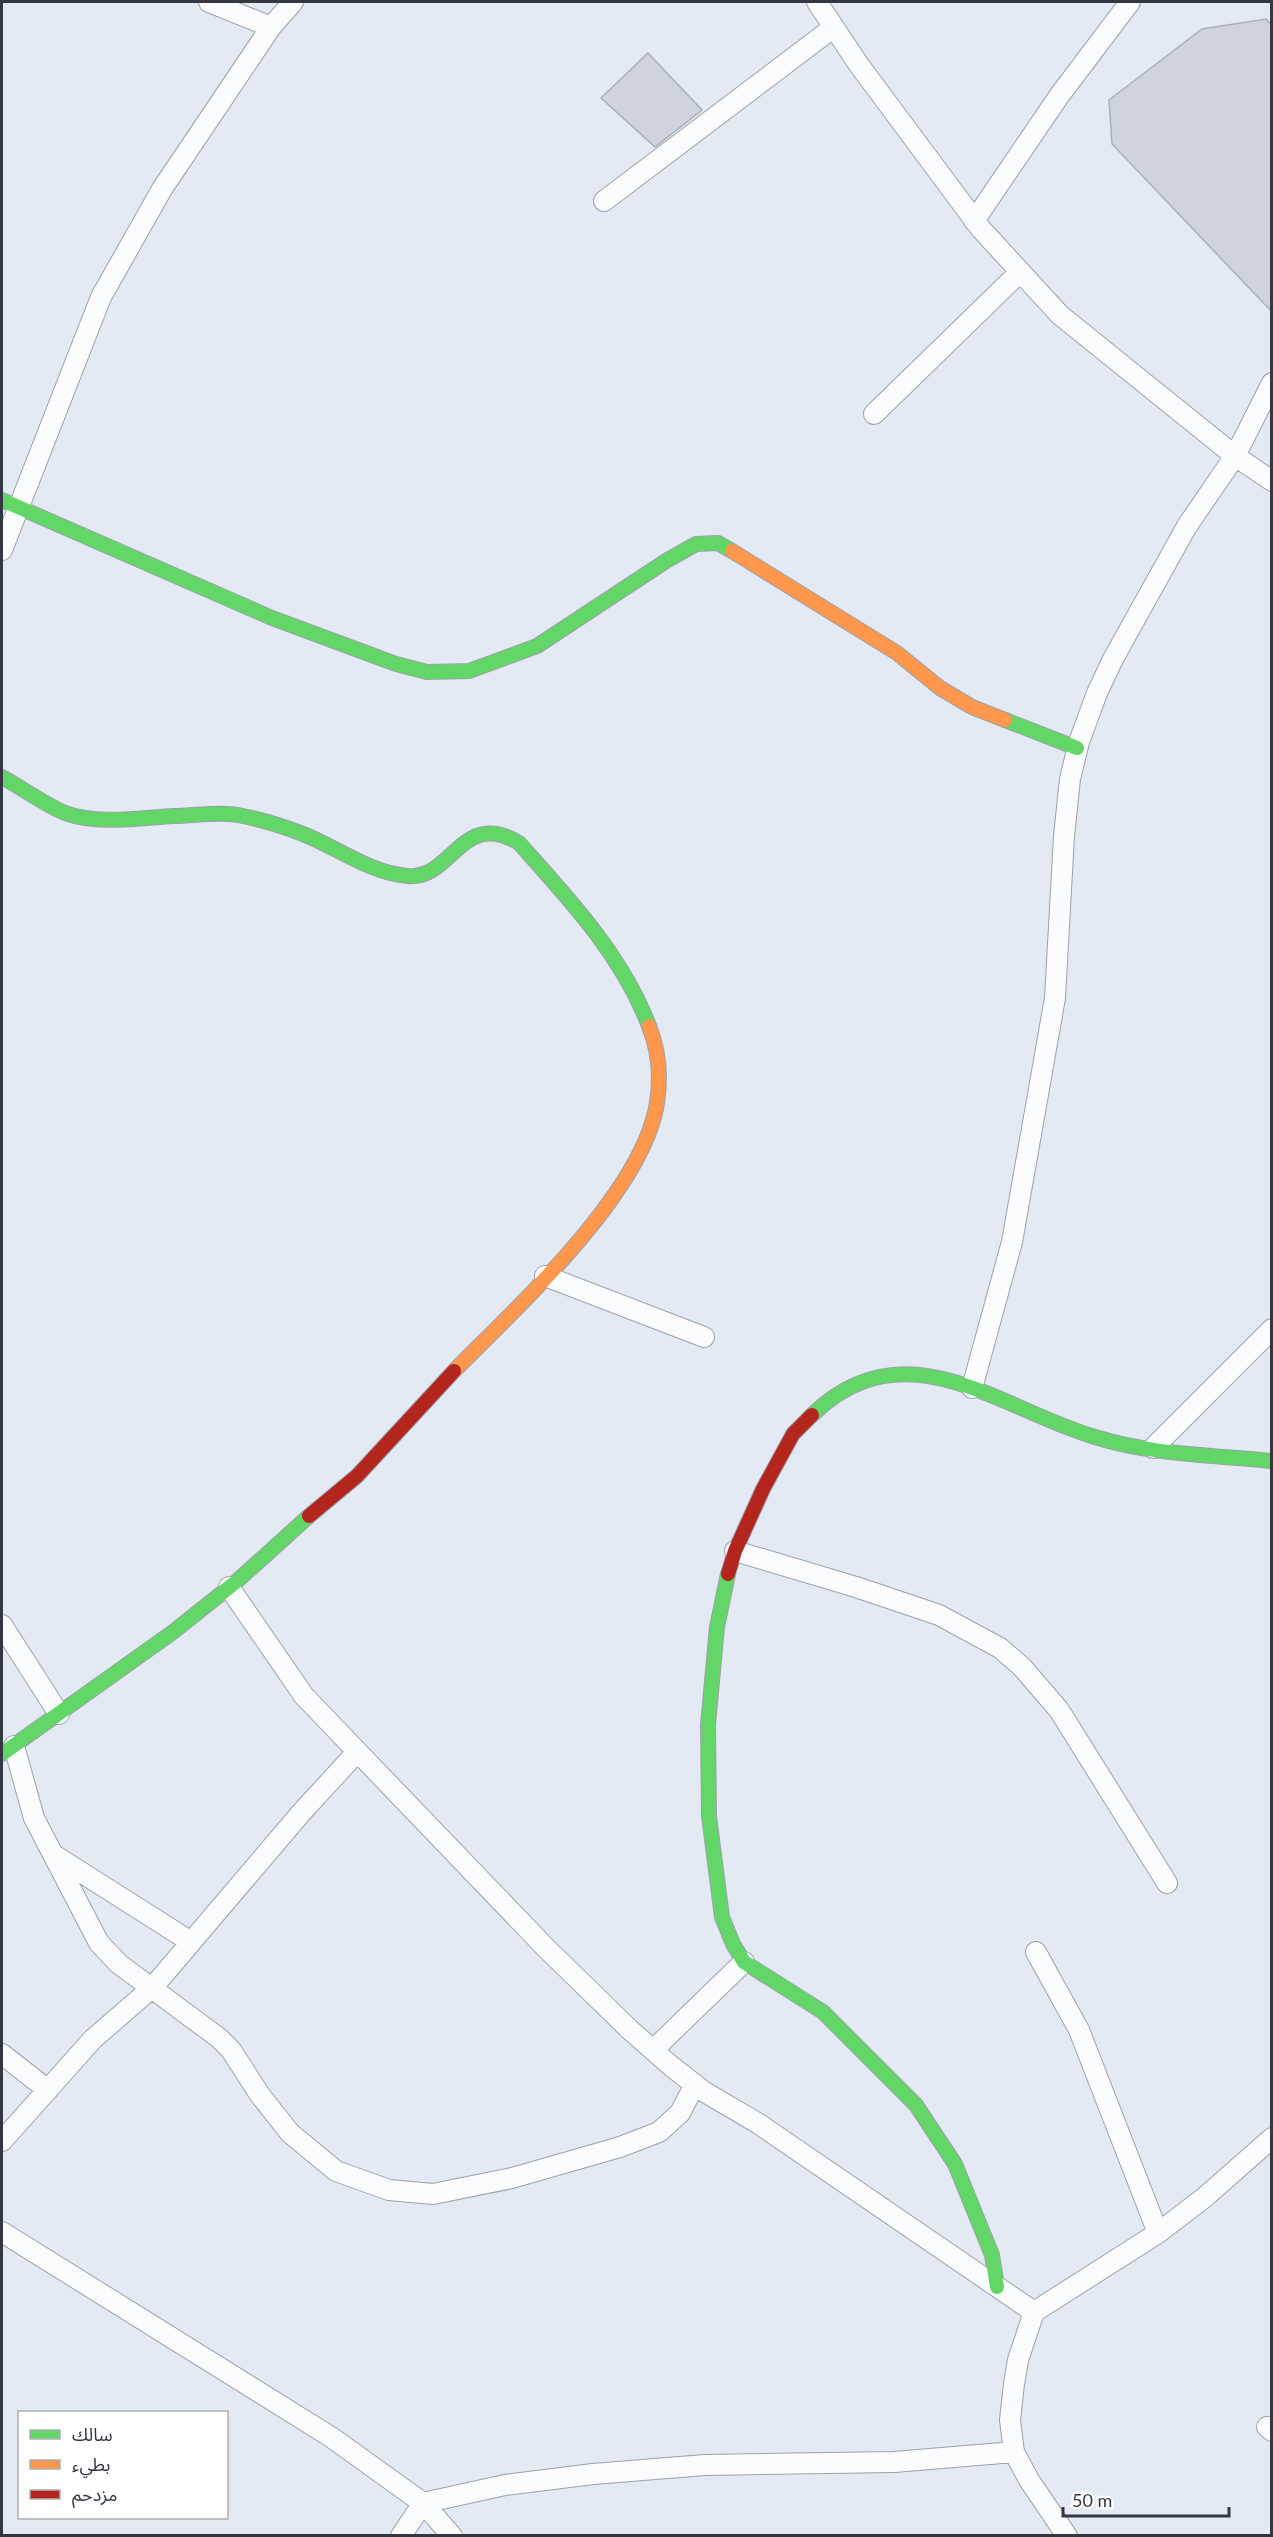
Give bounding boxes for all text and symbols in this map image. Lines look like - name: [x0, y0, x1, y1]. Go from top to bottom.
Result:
- legend: [18, 2411, 228, 2519]
- text: سالك: [72, 2423, 113, 2445]
- text: بطيء: [72, 2453, 110, 2478]
- scale bar: [1063, 2480, 1230, 2518]
- text: مزدحم: [72, 2483, 117, 2508]
- text: 50 m: [1072, 2489, 1112, 2511]

